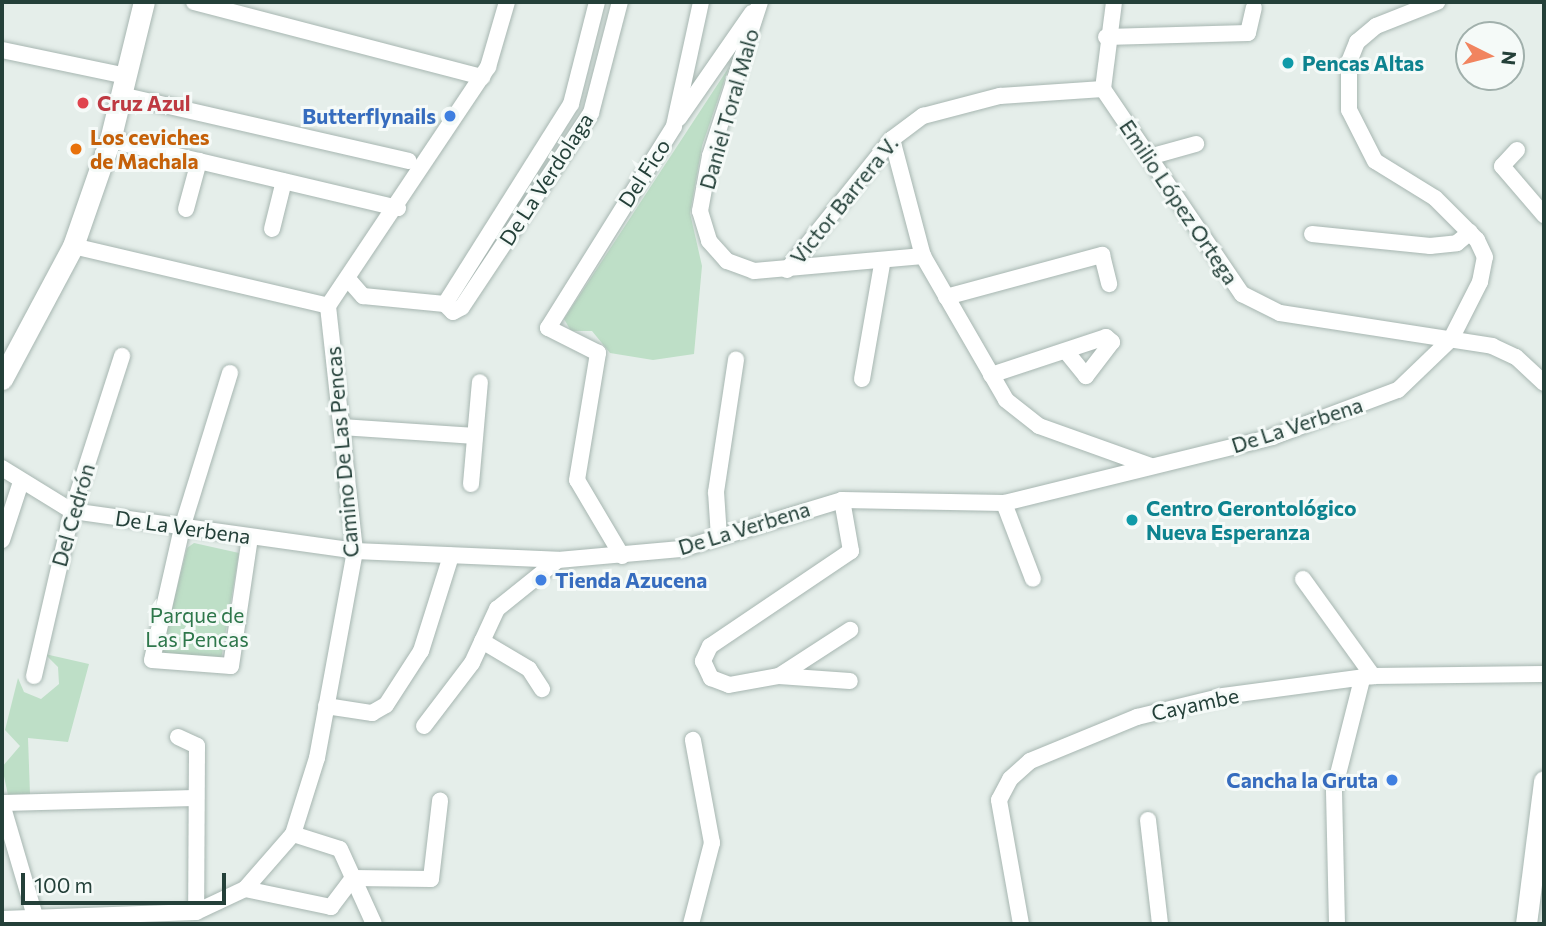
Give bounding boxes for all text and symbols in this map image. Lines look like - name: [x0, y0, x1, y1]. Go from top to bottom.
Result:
- north arrow: [1455, 21, 1525, 91]
- street label: Daniel Toral Malo: [694, 26, 764, 192]
- place label: Pencas Altas: [1302, 50, 1424, 76]
- text: N: [1497, 50, 1522, 66]
- marker: Pencas Altas: [1280, 55, 1296, 71]
- place label: Cruz Azul: [97, 90, 190, 116]
- marker: Cruz Azul: [75, 95, 91, 111]
- place label: Butterflynails: [302, 103, 436, 129]
- marker: Butterflynails: [442, 108, 458, 124]
- street label: De La Verdolaga: [494, 108, 598, 250]
- street label: Emilio López Ortega: [1115, 115, 1243, 289]
- place label: Los ceviches de Machala: [90, 124, 210, 174]
- street label: Victor Barrera V.: [785, 131, 903, 269]
- street label: Del Fico: [613, 134, 675, 212]
- marker: Los ceviches de Machala: [68, 141, 84, 157]
- street label: Camino De Las Pencas: [320, 345, 364, 559]
- street label: De La Verbena: [1228, 392, 1366, 458]
- street label: Del Cedrón: [46, 461, 100, 569]
- place label: Centro Gerontológico Nueva Esperanza: [1146, 495, 1357, 545]
- street label: De La Verbena: [675, 496, 813, 560]
- street label: De La Verbena: [114, 505, 252, 549]
- marker: Centro Gerontológico Nueva Esperanza: [1124, 512, 1140, 528]
- place label: Tienda Azucena: [555, 567, 707, 593]
- marker: Tienda Azucena: [533, 572, 549, 588]
- park label: Parque de Las Pencas: [145, 602, 249, 652]
- street label: Cayambe: [1149, 682, 1241, 726]
- place label: Cancha la Gruta: [1226, 767, 1378, 793]
- marker: Cancha la Gruta: [1384, 772, 1400, 788]
- scale bar: [24, 860, 229, 904]
- text: 100 m: [34, 872, 93, 897]

